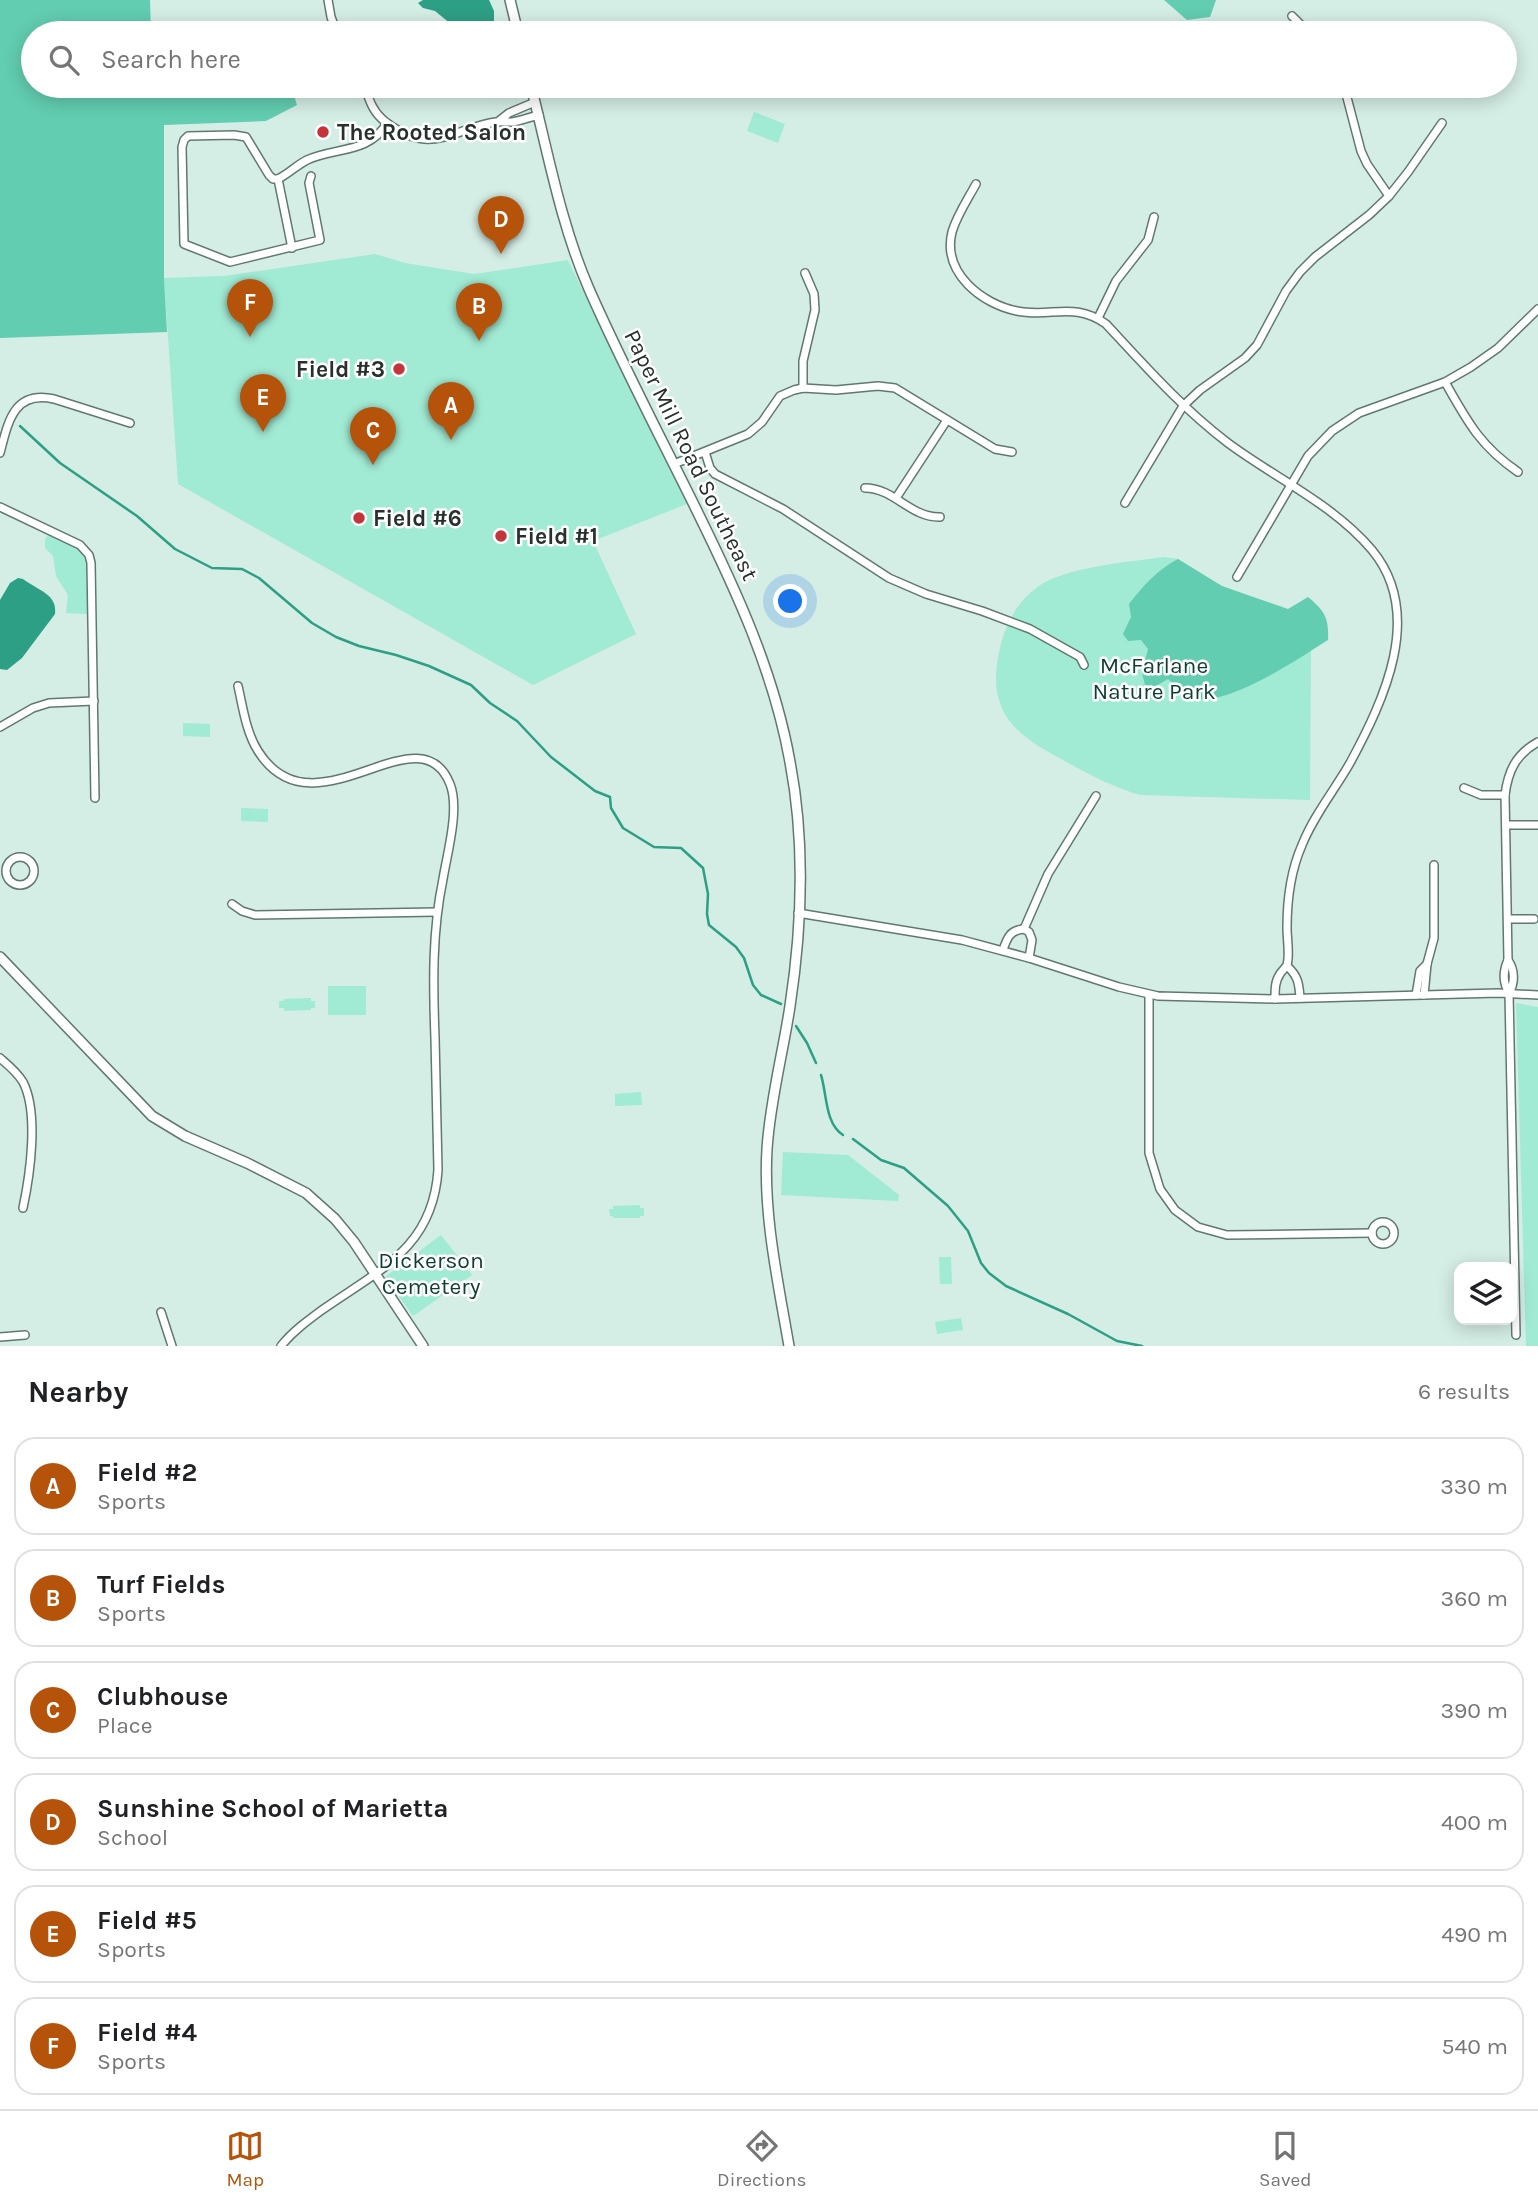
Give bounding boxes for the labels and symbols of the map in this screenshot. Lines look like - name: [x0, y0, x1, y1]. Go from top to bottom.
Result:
- place label: The Rooted Salon: [337, 119, 526, 146]
- marker: The Rooted Salon: [315, 124, 331, 140]
- pin: D: [478, 196, 524, 254]
- pin: F: [227, 279, 273, 337]
- pin: B: [456, 283, 502, 341]
- street label: Paper Mill Road Southeast: [618, 325, 764, 585]
- place label: Field #3: [296, 356, 385, 383]
- marker: Field #3: [391, 361, 407, 377]
- pin: E: [240, 374, 286, 432]
- pin: A: [428, 382, 474, 440]
- pin: C: [350, 407, 396, 465]
- place label: Field #6: [373, 505, 462, 532]
- marker: Field #6: [351, 510, 367, 526]
- place label: Field #1: [515, 523, 598, 550]
- marker: Field #1: [493, 528, 509, 544]
- your location: [773, 584, 807, 618]
- park label: McFarlane Nature Park: [1092, 652, 1216, 705]
- park label: Dickerson Cemetery: [378, 1247, 484, 1300]

